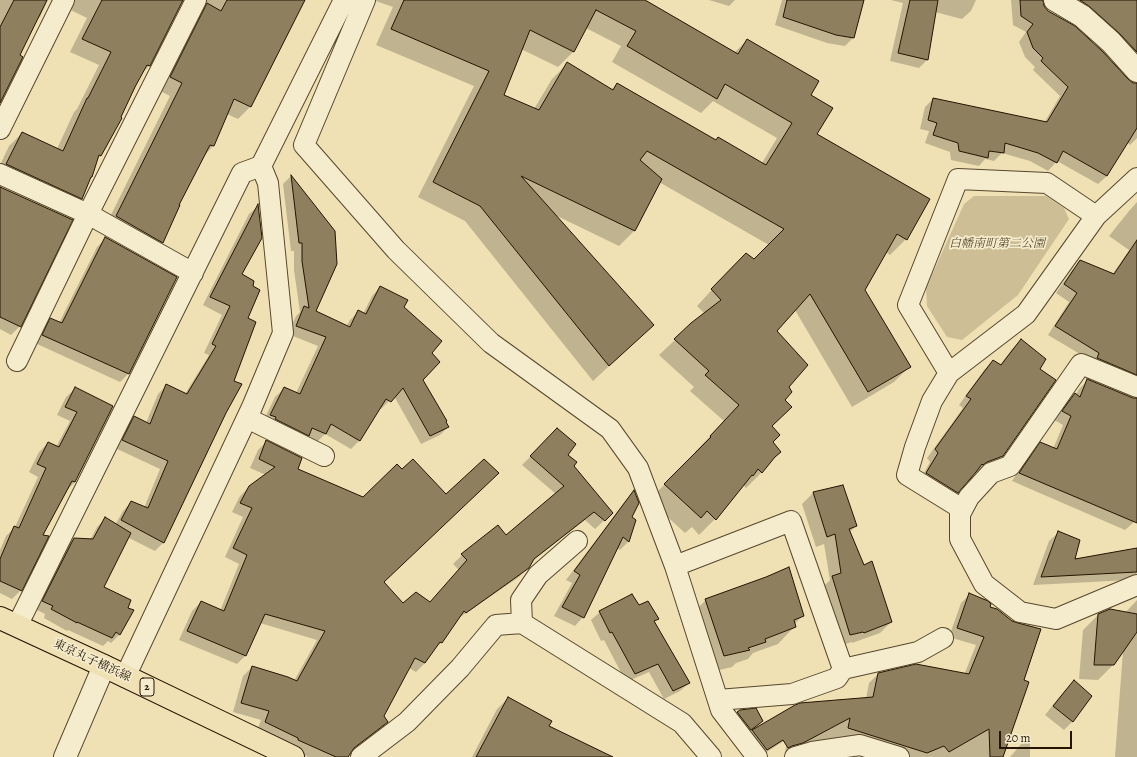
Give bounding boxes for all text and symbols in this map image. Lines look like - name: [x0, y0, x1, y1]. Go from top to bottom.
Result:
- park label: 白幡南町第二公園: [949, 237, 1045, 251]
- street label: 東京丸子横浜線: [51, 637, 133, 685]
- road number: 2: [140, 678, 154, 696]
- scale bar: [1001, 723, 1074, 749]
- text: 20 m: [1006, 730, 1030, 746]

